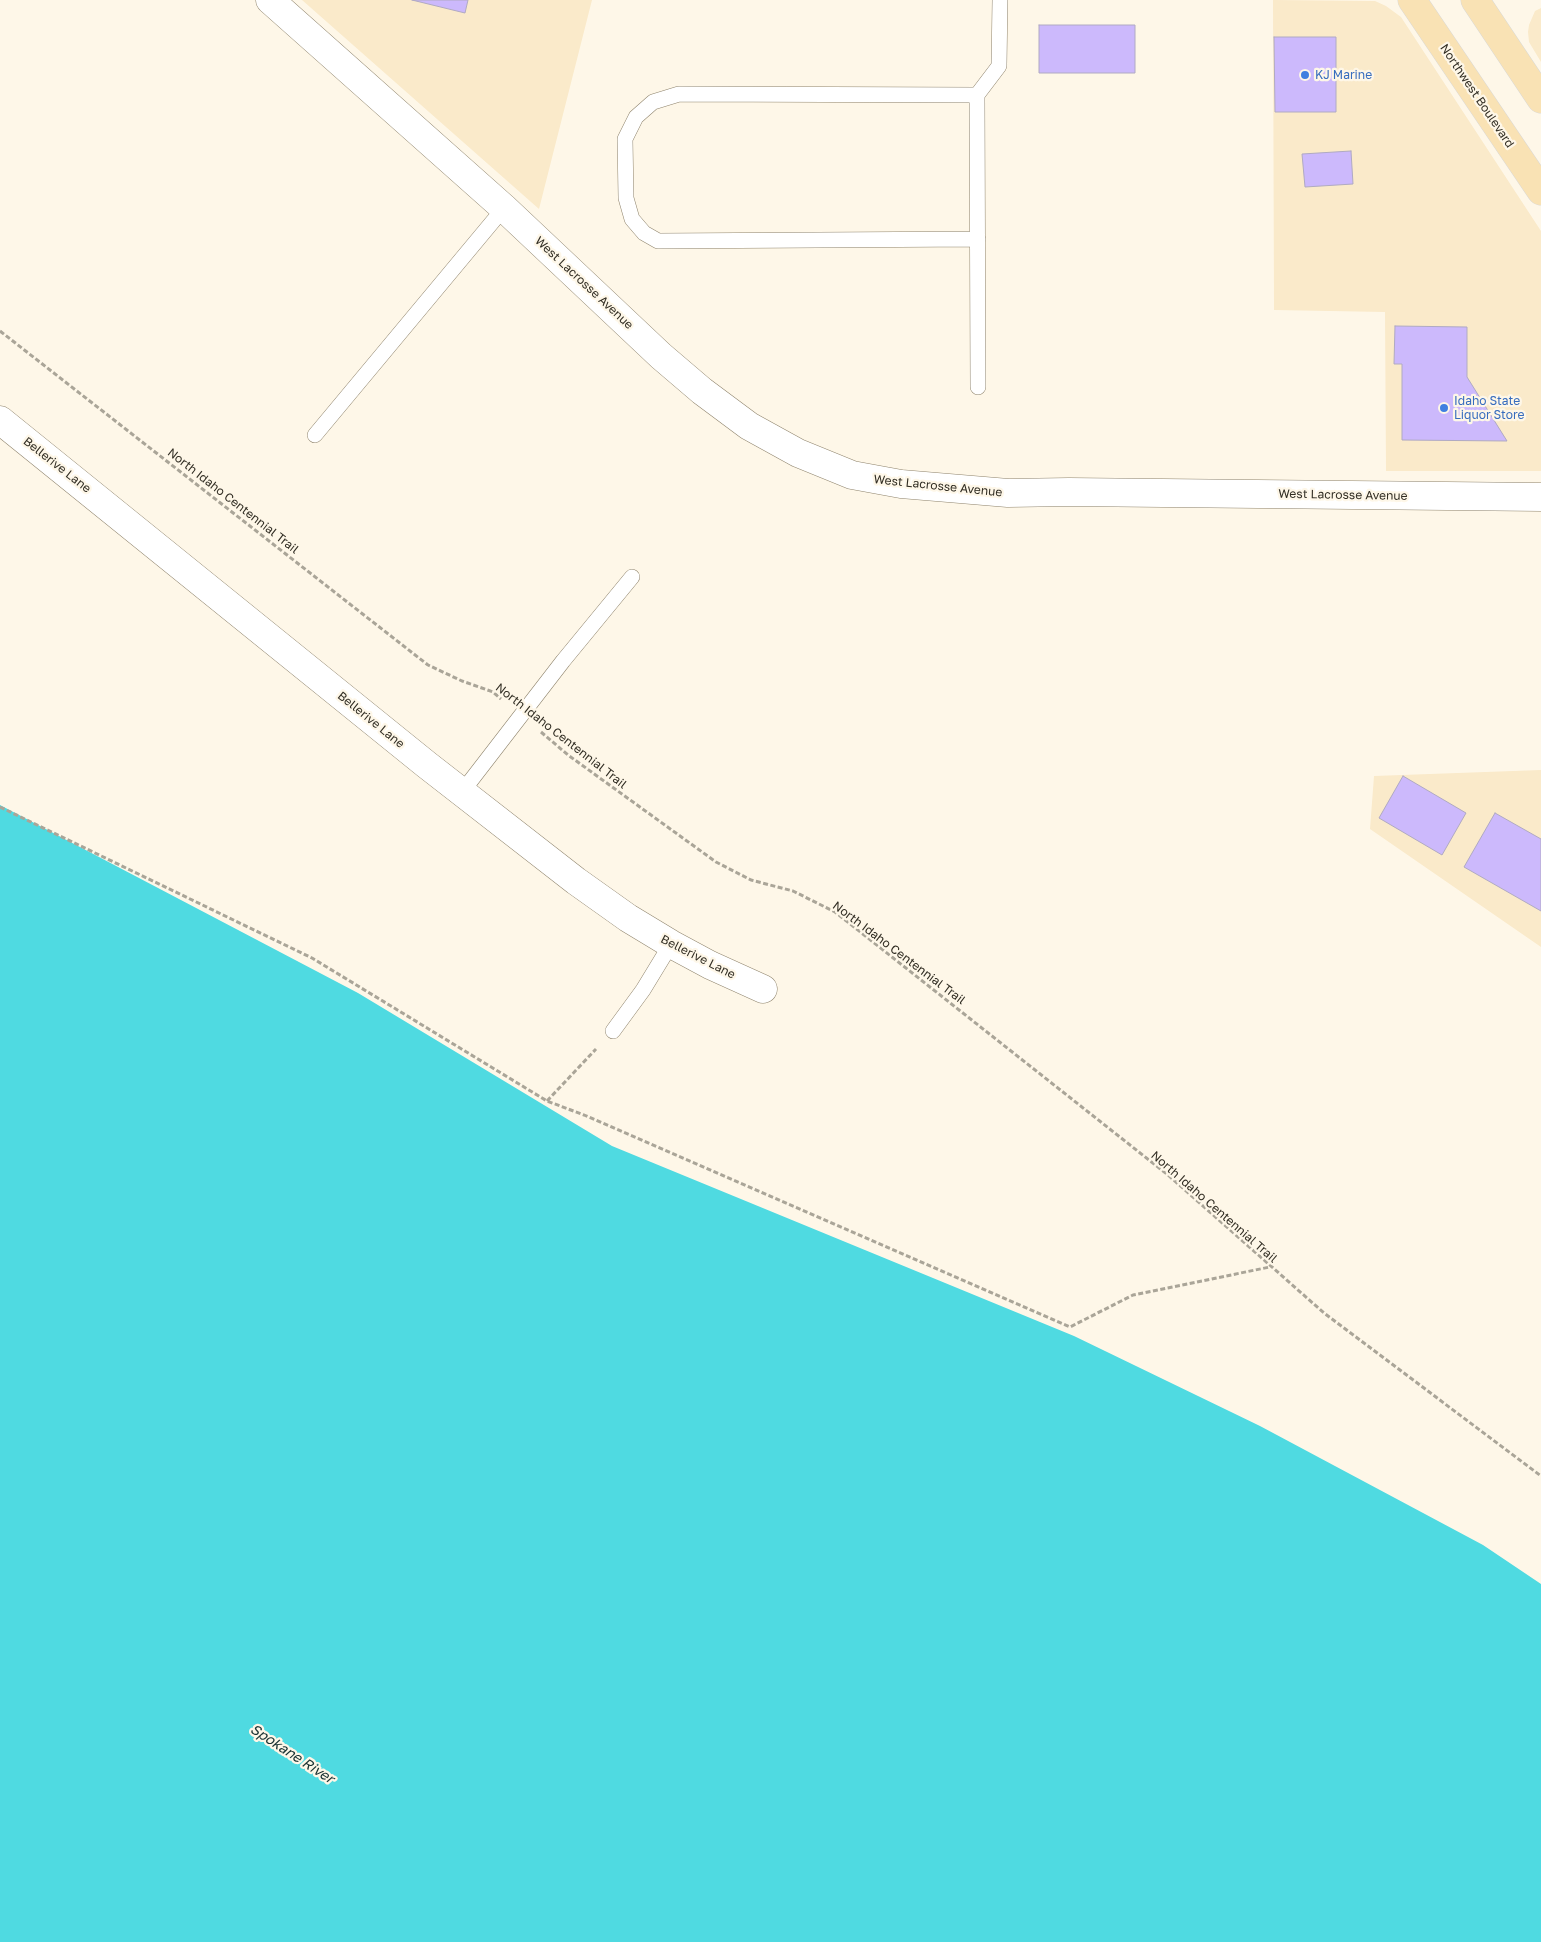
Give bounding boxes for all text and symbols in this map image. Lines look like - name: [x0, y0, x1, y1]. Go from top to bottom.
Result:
- street label: Northwest Boulevard: [1437, 41, 1517, 151]
- place label: KJ Marine: [1315, 68, 1372, 82]
- marker: KJ Marine: [1299, 69, 1311, 81]
- street label: West Lacrosse Avenue: [532, 234, 636, 332]
- place label: Idaho State Liquor Store: [1454, 394, 1525, 422]
- marker: Idaho State Liquor Store: [1438, 402, 1450, 414]
- street label: Bellerive Lane: [20, 434, 94, 496]
- street label: North Idaho Centennial Trail: [165, 445, 301, 557]
- street label: West Lacrosse Avenue: [873, 472, 1003, 500]
- street label: West Lacrosse Avenue: [1278, 487, 1408, 503]
- street label: North Idaho Centennial Trail: [493, 680, 629, 792]
- street label: Bellerive Lane: [335, 689, 407, 751]
- street label: North Idaho Centennial Trail: [830, 898, 968, 1008]
- street label: Bellerive Lane: [658, 932, 738, 982]
- street label: North Idaho Centennial Trail: [1148, 1148, 1280, 1266]
- water label: Spokane River: [247, 1721, 337, 1787]

